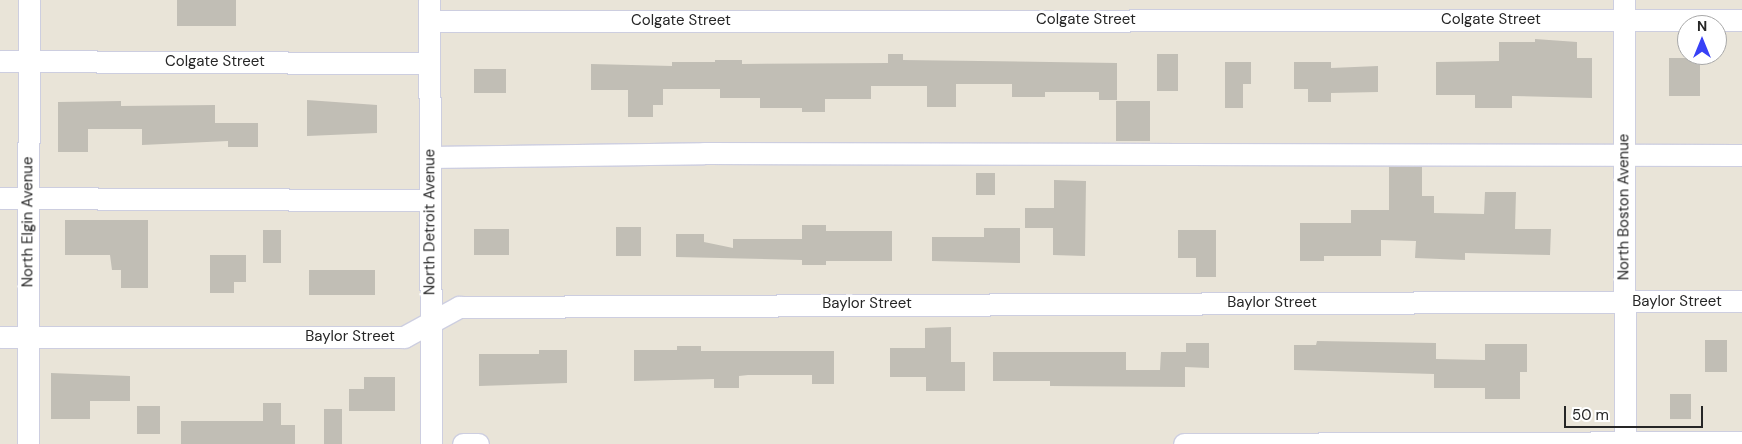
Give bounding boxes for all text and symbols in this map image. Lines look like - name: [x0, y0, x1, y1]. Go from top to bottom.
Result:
- street label: Colgate Street: [1036, 11, 1136, 29]
- street label: Colgate Street: [1441, 11, 1541, 29]
- street label: Colgate Street: [631, 12, 731, 30]
- north arrow: [1677, 15, 1727, 65]
- text: N: [1697, 17, 1707, 35]
- street label: Colgate Street: [165, 53, 265, 71]
- street label: North Boston Avenue: [1615, 134, 1633, 280]
- street label: North Detroit Avenue: [421, 149, 439, 295]
- street label: North Elgin Avenue: [19, 157, 37, 287]
- street label: Baylor Street: [1632, 293, 1722, 311]
- street label: Baylor Street: [1227, 294, 1317, 312]
- street label: Baylor Street: [822, 295, 912, 313]
- street label: Baylor Street: [305, 328, 395, 346]
- scale bar: [1567, 396, 1706, 428]
- text: 50 m: [1572, 405, 1609, 425]

